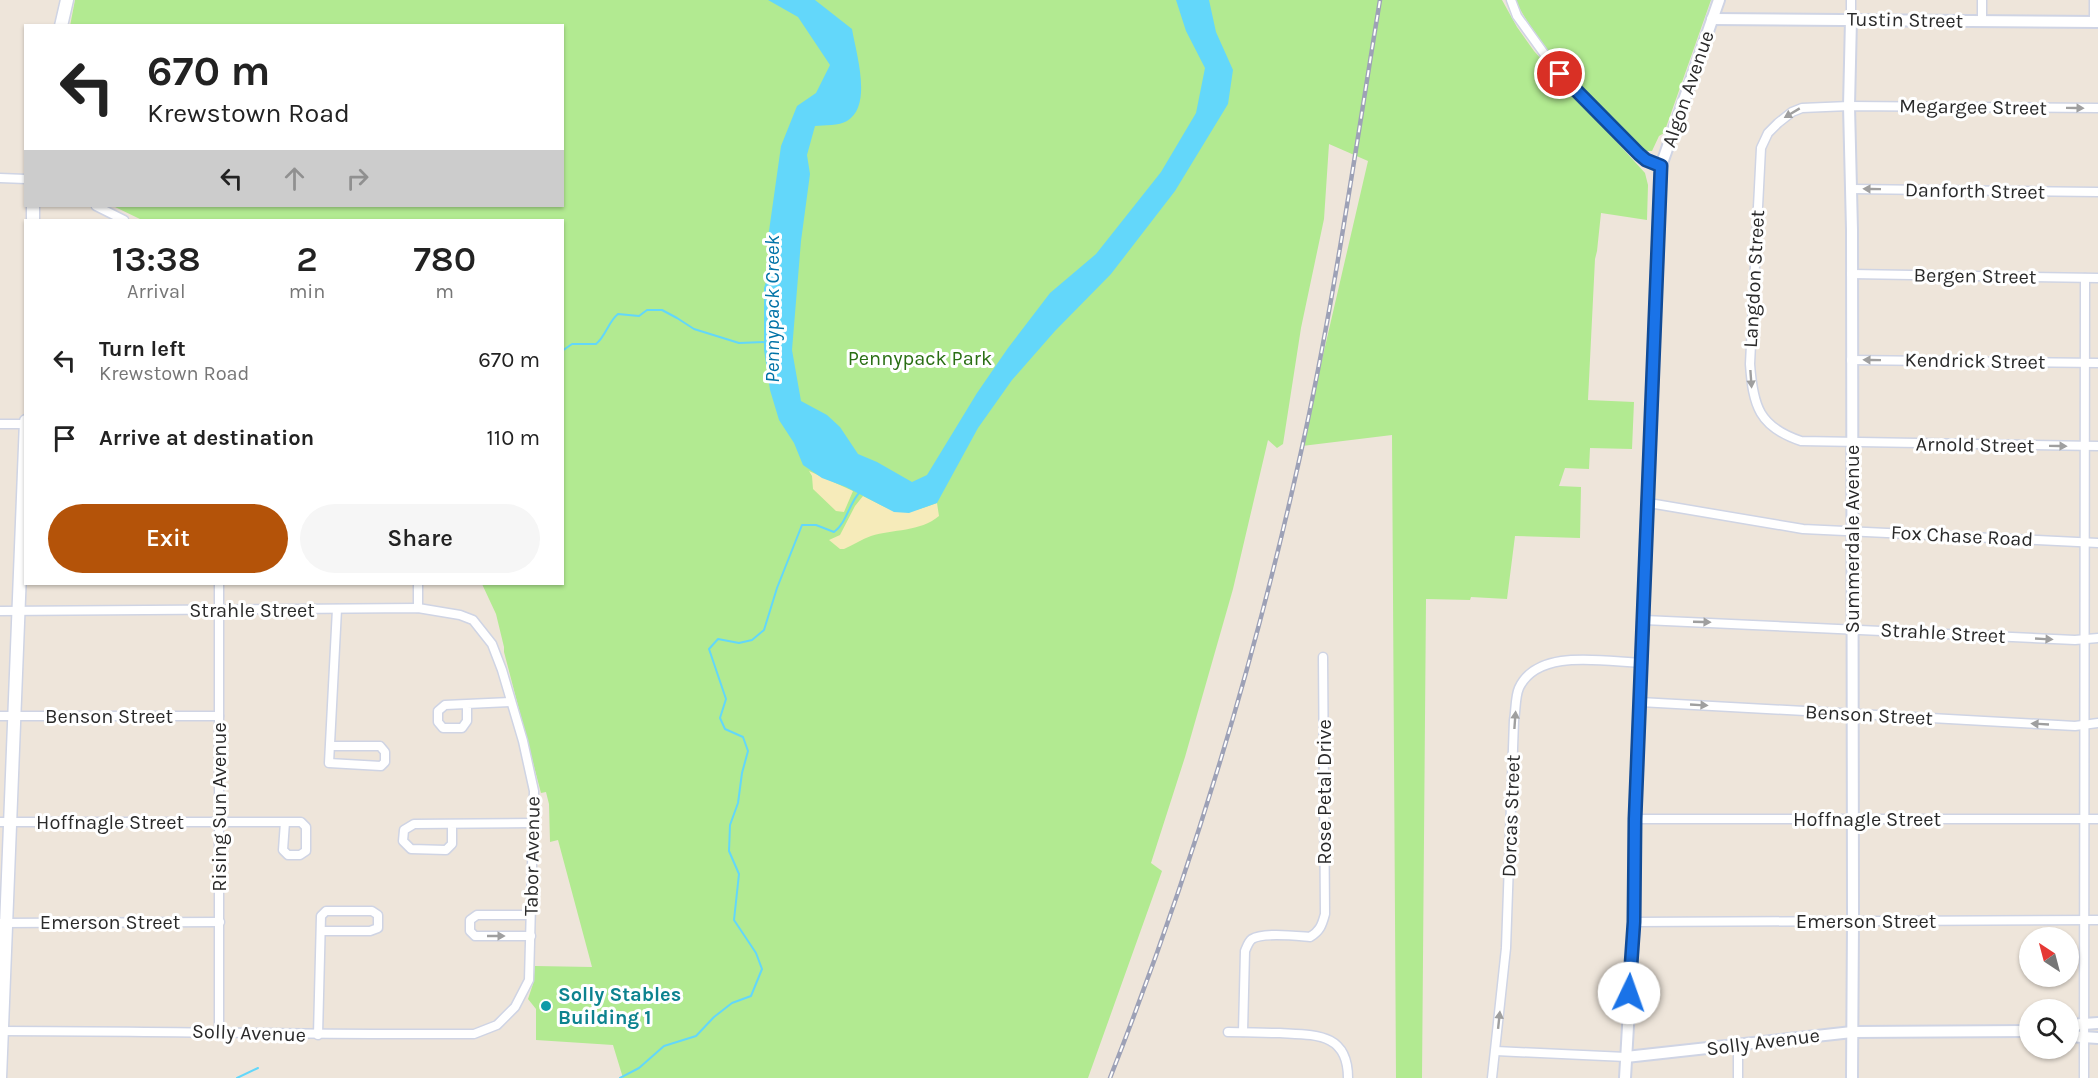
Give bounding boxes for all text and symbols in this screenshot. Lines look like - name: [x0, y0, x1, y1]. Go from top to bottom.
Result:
- street label: Tustin Street: [1847, 7, 1964, 33]
- street label: Algon Avenue: [1657, 28, 1719, 150]
- text: 670 m: [147, 46, 270, 96]
- icon: left: [48, 48, 126, 126]
- pin: [1534, 48, 1585, 99]
- icon: arrive: [1543, 57, 1576, 90]
- street label: Megargee Street: [1899, 94, 2048, 120]
- text: Krewstown Road: [147, 97, 350, 129]
- one-way arrow: [2066, 103, 2085, 113]
- one-way arrow: [1784, 108, 1800, 119]
- icon: left: [215, 162, 248, 195]
- icon: ahead: [278, 162, 311, 195]
- icon: right: [341, 162, 374, 195]
- street label: Danforth Street: [1905, 178, 2046, 204]
- one-way arrow: [1862, 184, 1881, 194]
- street label: Langdon Street: [1739, 209, 1769, 349]
- water label: Pennypack Creek: [760, 235, 784, 383]
- text: 13:38: [112, 238, 201, 280]
- text: 2: [296, 238, 318, 280]
- text: 780: [413, 238, 476, 280]
- street label: Bergen Street: [1913, 263, 2037, 289]
- text: Arrival: [127, 280, 186, 303]
- text: min: [289, 280, 325, 303]
- text: m: [435, 280, 454, 303]
- text: Turn left: [99, 336, 186, 362]
- icon: left: [48, 344, 81, 377]
- text: 670 m: [478, 347, 540, 373]
- park label: Pennypack Park: [848, 347, 992, 370]
- street label: Kendrick Street: [1904, 348, 2046, 374]
- one-way arrow: [1862, 355, 1881, 365]
- text: Krewstown Road: [99, 362, 249, 385]
- one-way arrow: [1746, 369, 1756, 388]
- icon: arrive: [48, 422, 81, 455]
- text: Arrive at destination: [99, 425, 314, 451]
- text: 110 m: [487, 425, 540, 451]
- street label: Arnold Street: [1915, 432, 2035, 458]
- one-way arrow: [2048, 441, 2067, 451]
- street label: Summerdale Avenue: [1841, 445, 1864, 633]
- button: Exit: [48, 504, 288, 573]
- button: Share: [300, 504, 540, 573]
- street label: Fox Chase Road: [1890, 521, 2034, 551]
- street label: Strahle Street: [189, 599, 315, 622]
- one-way arrow: [1693, 618, 1712, 627]
- street label: Strahle Street: [1880, 618, 2007, 648]
- one-way arrow: [2034, 634, 2053, 643]
- street label: Benson Street: [1805, 700, 1934, 730]
- one-way arrow: [1689, 701, 1708, 710]
- street label: Benson Street: [45, 705, 173, 728]
- one-way arrow: [1510, 711, 1520, 730]
- street label: Rose Petal Drive: [1313, 719, 1336, 865]
- one-way arrow: [2030, 719, 2049, 728]
- street label: Rising Sun Avenue: [208, 722, 231, 892]
- street label: Dorcas Street: [1497, 754, 1525, 878]
- street label: Tabor Avenue: [519, 796, 545, 916]
- street label: Hoffnagle Street: [1793, 808, 1941, 831]
- street label: Hoffnagle Street: [36, 811, 184, 834]
- street label: Emerson Street: [1796, 910, 1937, 933]
- street label: Emerson Street: [40, 911, 181, 934]
- north arrow: [2019, 927, 2079, 987]
- map controls: [2019, 927, 2079, 1059]
- one-way arrow: [486, 931, 505, 941]
- position arrow: [1597, 961, 1661, 1025]
- place label: Solly Stables Building 1: [558, 983, 681, 1029]
- marker: Solly Stables Building 1: [539, 999, 553, 1013]
- button: search: [2019, 999, 2079, 1059]
- one-way arrow: [1494, 1010, 1504, 1029]
- street label: Solly Avenue: [192, 1020, 306, 1046]
- street label: Solly Avenue: [1705, 1024, 1821, 1060]

